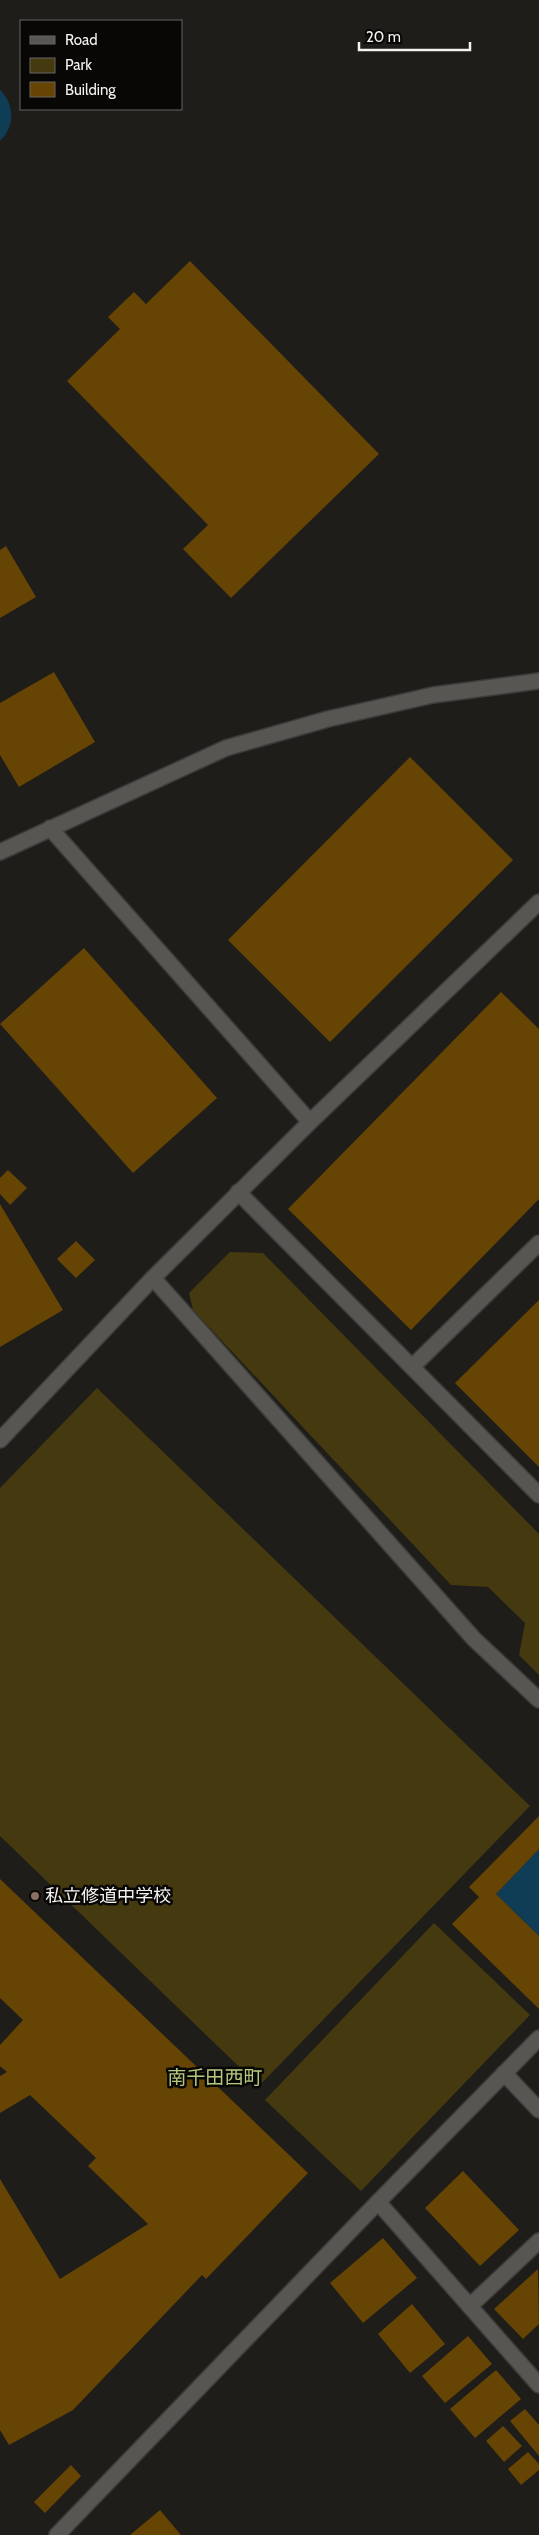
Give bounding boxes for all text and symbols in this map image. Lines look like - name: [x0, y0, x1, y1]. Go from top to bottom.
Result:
- legend: [20, 20, 182, 110]
- scale bar: [359, 20, 470, 52]
- text: 20 m: [366, 28, 401, 46]
- text: Road: [65, 31, 98, 49]
- text: Park: [65, 56, 92, 74]
- text: Building: [65, 81, 116, 99]
- place label: 私立修道中学校: [45, 1885, 171, 1907]
- marker: 私立修道中学校: [29, 1890, 41, 1902]
- district label: 南千田西町: [167, 2066, 263, 2089]

